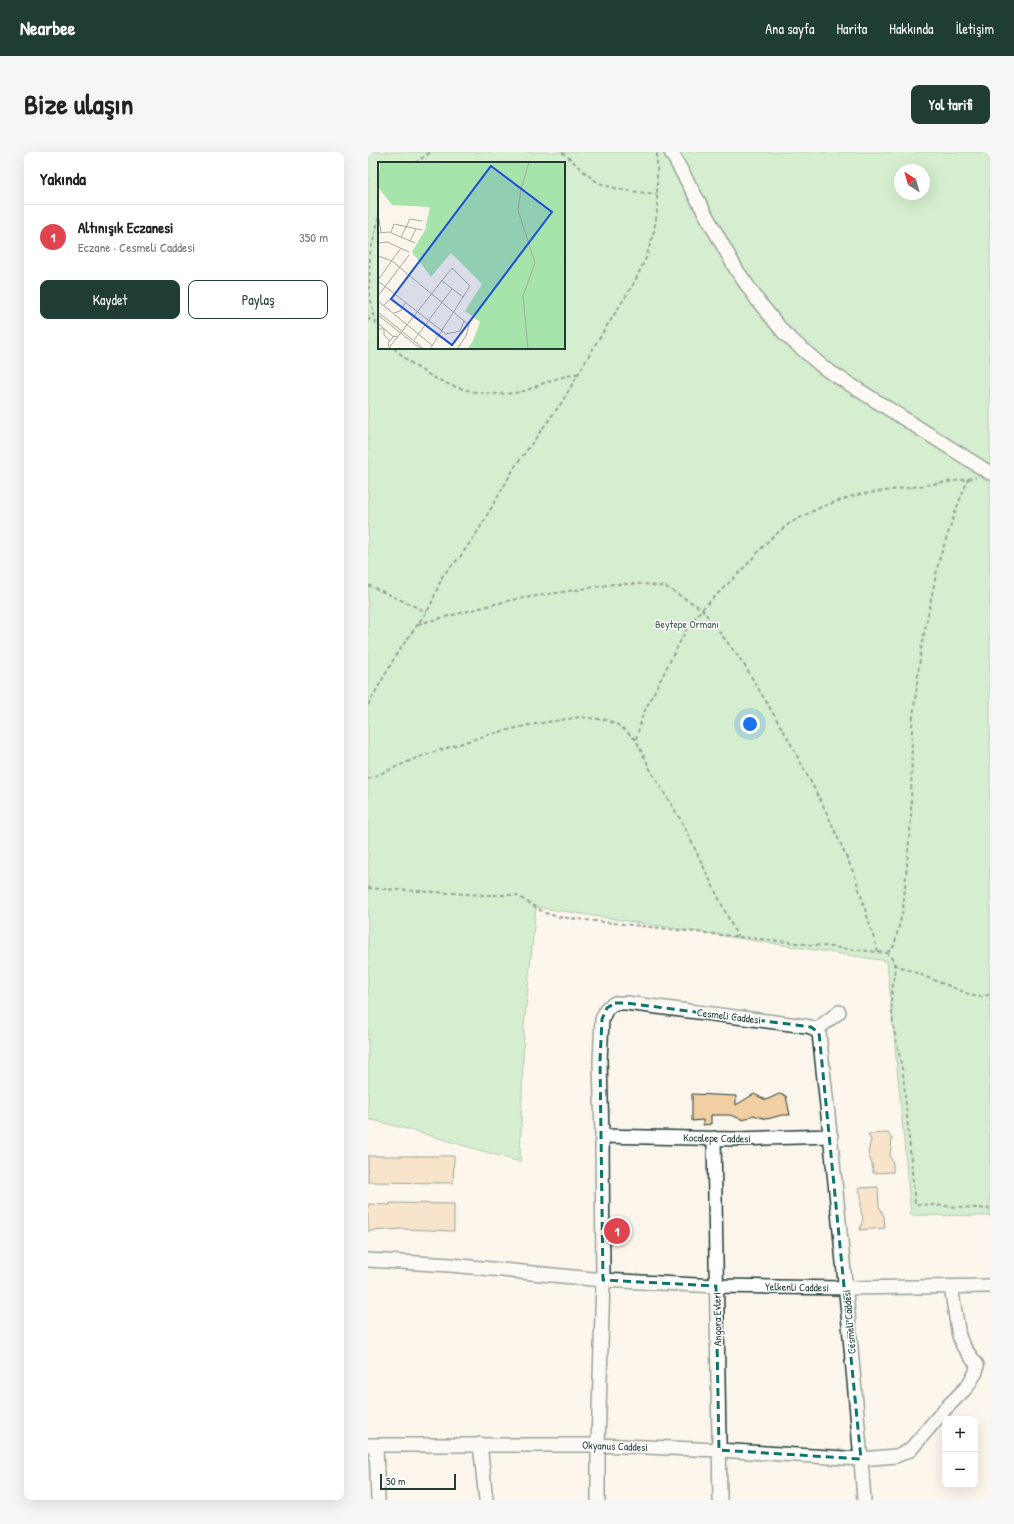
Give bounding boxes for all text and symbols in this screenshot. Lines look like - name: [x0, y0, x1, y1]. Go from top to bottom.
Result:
- text: Nearbee: [20, 15, 75, 41]
- text: Ana sayfa: [765, 19, 814, 38]
- text: Harita: [836, 19, 867, 38]
- text: Hakkında: [889, 19, 933, 38]
- text: İletişim: [955, 19, 994, 38]
- text: Bize ulaşın: [24, 85, 133, 123]
- button: Yol tarifi: [911, 85, 990, 124]
- inset map: [378, 162, 565, 349]
- north arrow: [894, 164, 930, 200]
- text: Yakında: [40, 167, 86, 190]
- text: Altınışık Eczanesi: [78, 217, 173, 238]
- text: 1: [51, 228, 55, 246]
- text: 350 m: [299, 228, 328, 246]
- text: Eczane · Cesmeli Caddesi: [78, 238, 195, 256]
- button: Kaydet: [40, 280, 180, 319]
- button: Paylaş: [188, 280, 328, 319]
- park label: Beytepe Ormanı: [655, 617, 719, 631]
- your location: [740, 714, 760, 734]
- street label: Cesmeli Caddesi: [696, 1005, 762, 1027]
- street label: Kocalepe Caddesi: [683, 1130, 751, 1146]
- pin: 1: [604, 1216, 630, 1246]
- street label: Yelkenli Caddesi: [765, 1279, 829, 1295]
- street label: Cesmeli Caddesi: [839, 1289, 859, 1355]
- street label: Angora Evleri: [710, 1292, 724, 1346]
- map controls: [942, 1416, 978, 1488]
- button: +: [942, 1416, 978, 1452]
- street label: Okyanus Caddesi: [582, 1438, 648, 1454]
- button: −: [942, 1452, 978, 1488]
- scale bar: [380, 1472, 456, 1491]
- text: 50 m: [386, 1474, 406, 1488]

